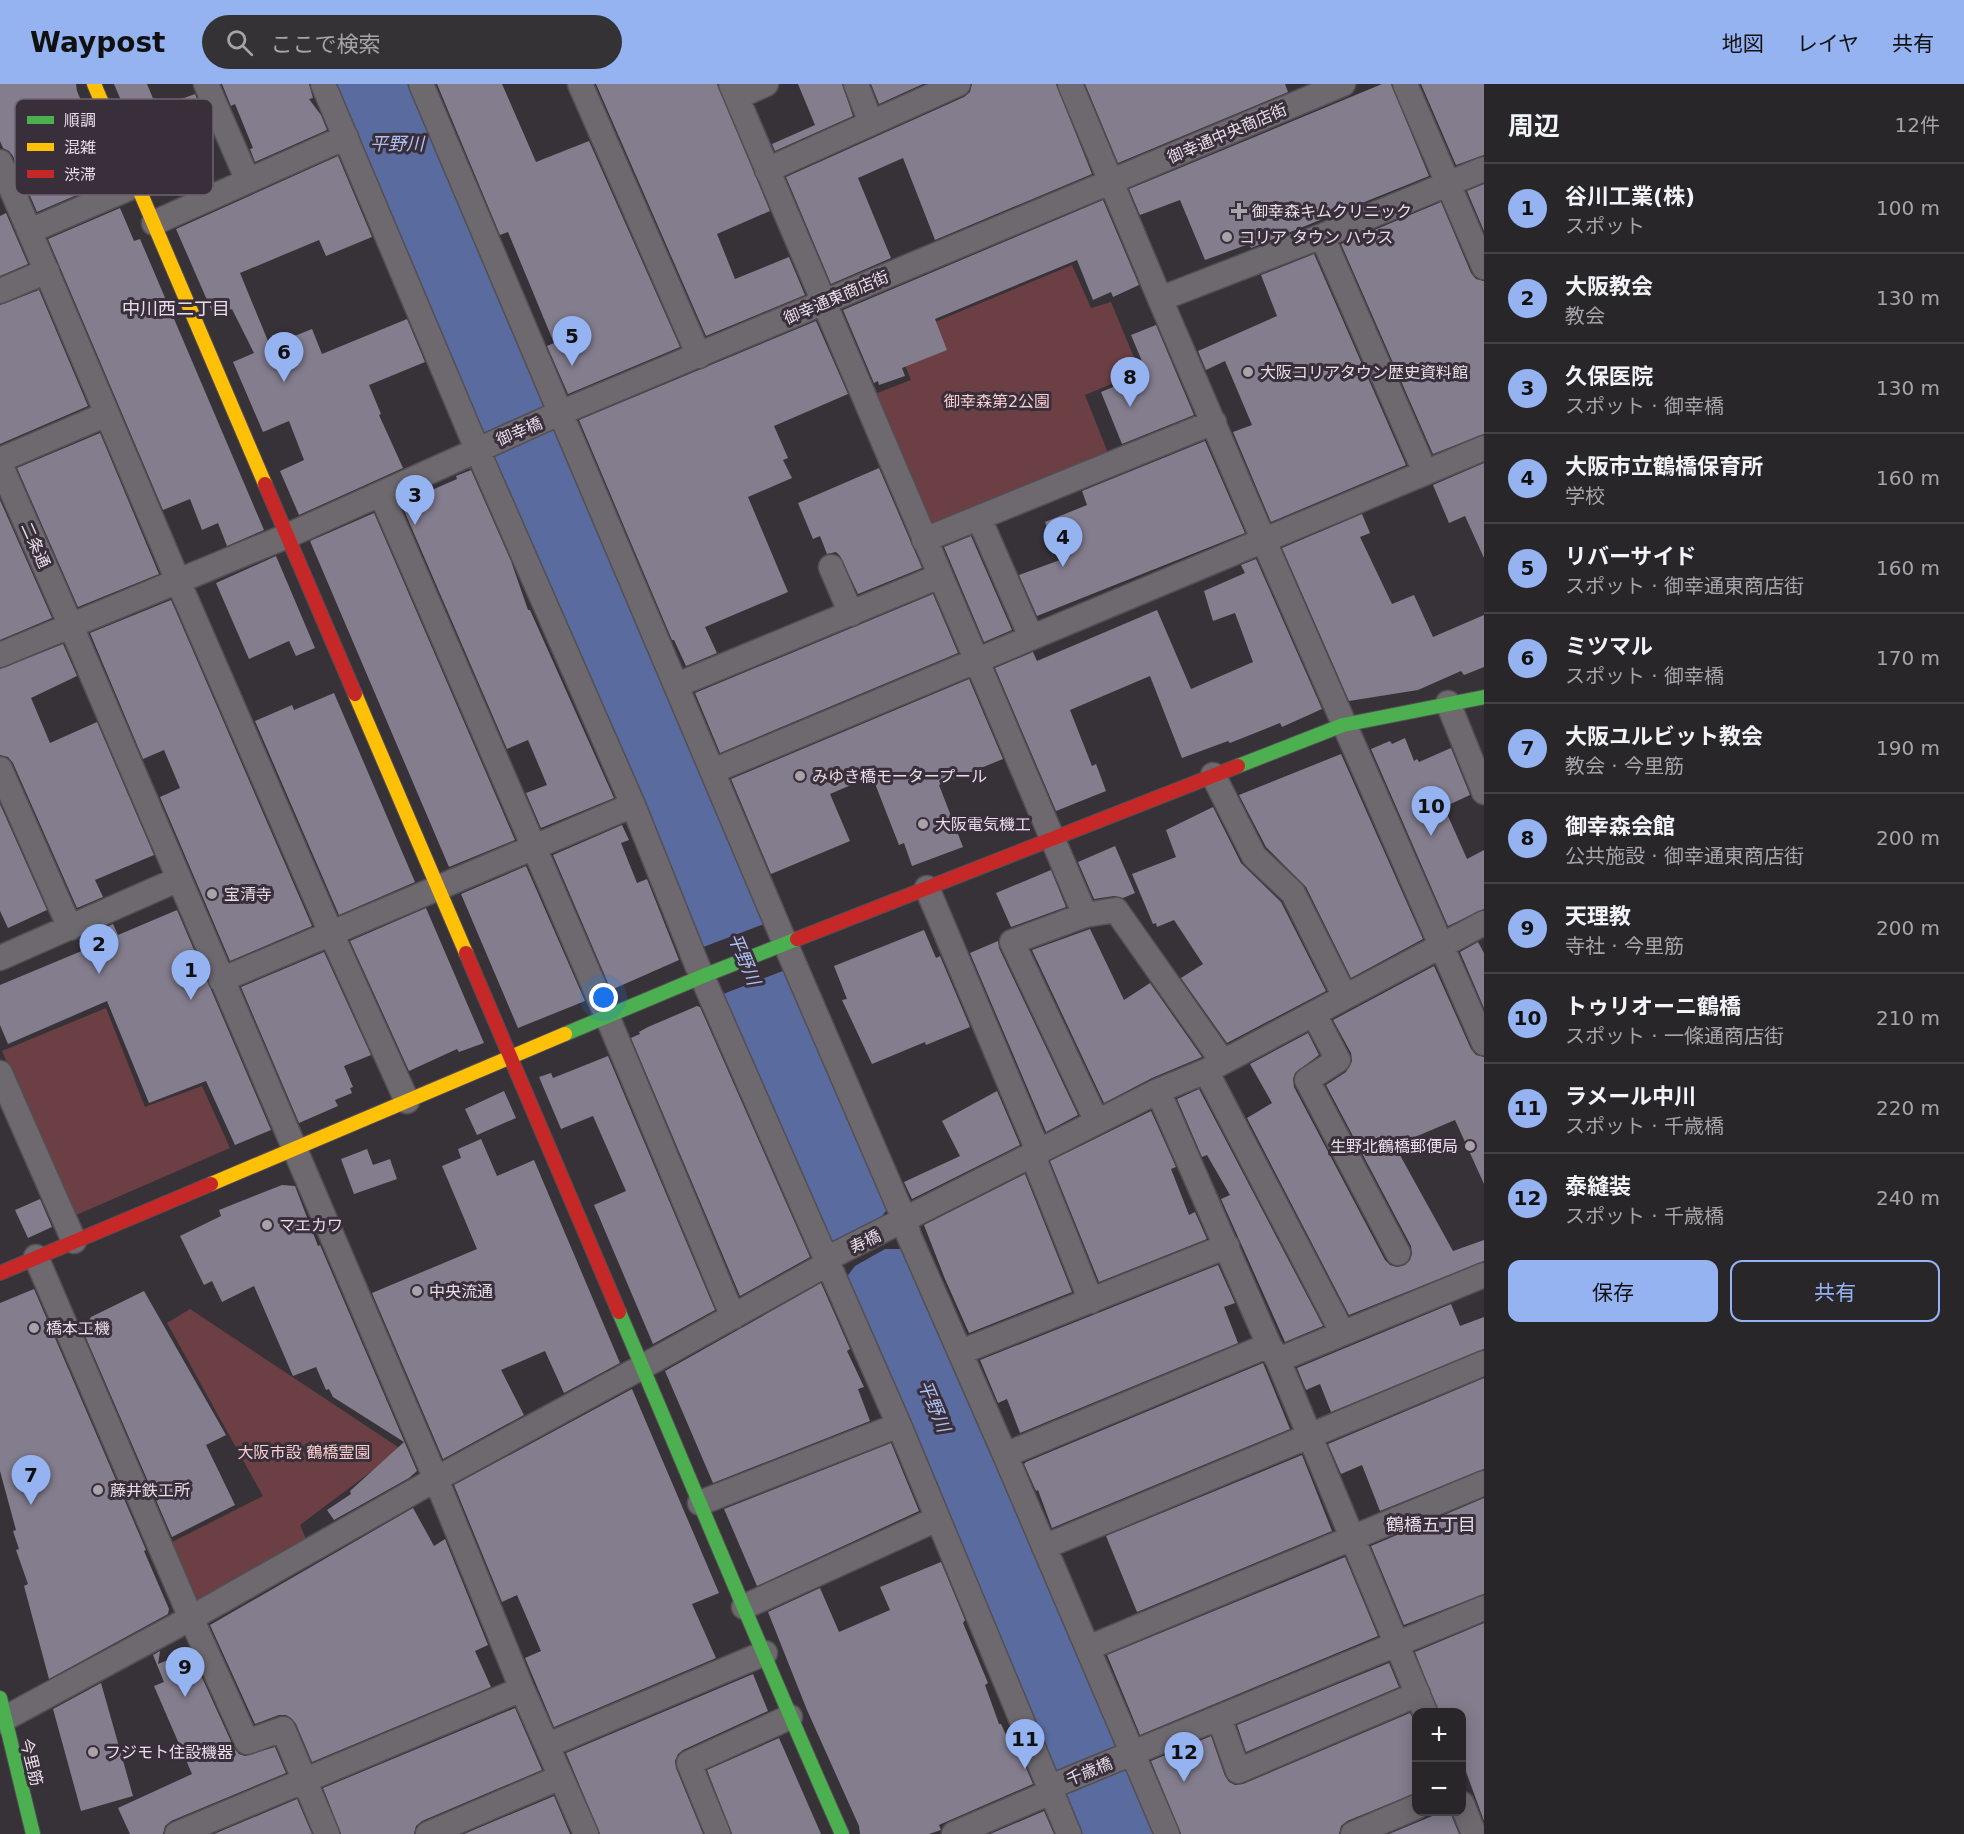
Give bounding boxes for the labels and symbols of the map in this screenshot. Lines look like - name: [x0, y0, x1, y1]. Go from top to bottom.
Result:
- legend: [15, 99, 213, 195]
- street label: 御幸通中央商店街: [1165, 100, 1290, 167]
- text: 順調: [64, 111, 96, 130]
- water label: 平野川: [370, 133, 426, 154]
- text: 混雑: [64, 138, 96, 157]
- text: 渋滞: [64, 165, 96, 184]
- marker: 御幸森キムクリニック: [1230, 202, 1248, 220]
- place label: 御幸森キムクリニック: [1252, 202, 1412, 221]
- place label: コリア タウン ハウス: [1239, 228, 1393, 247]
- marker: コリア タウン ハウス: [1220, 230, 1234, 244]
- street label: 御幸通東商店街: [781, 267, 891, 328]
- district label: 中川西二丁目: [122, 298, 230, 319]
- pin: 5: [552, 316, 592, 366]
- pin: 6: [264, 332, 304, 382]
- pin: 8: [1110, 358, 1150, 407]
- place label: 大阪コリアタウン歴史資料館: [1260, 363, 1468, 382]
- marker: 大阪コリアタウン歴史資料館: [1241, 365, 1255, 379]
- park label: 御幸森第2公園: [944, 392, 1050, 411]
- street label: 御幸橋: [493, 413, 545, 450]
- pin: 3: [396, 476, 434, 525]
- pin: 4: [1044, 518, 1082, 567]
- street label: 二条通: [17, 519, 54, 571]
- place label: みゆき橋モータープール: [812, 767, 987, 786]
- marker: みゆき橋モータープール: [793, 769, 807, 783]
- pin: 10: [1412, 786, 1450, 836]
- place label: 大阪電気機工: [935, 815, 1031, 834]
- marker: 大阪電気機工: [916, 817, 930, 831]
- place label: 宝清寺: [224, 885, 272, 904]
- marker: 宝清寺: [205, 887, 219, 901]
- pin: 2: [80, 924, 118, 974]
- water label: 平野川: [724, 930, 765, 990]
- pin: 1: [172, 950, 210, 1000]
- your location: [589, 983, 618, 1012]
- place label: 生野北鶴橋郵便局: [1330, 1137, 1458, 1156]
- marker: 生野北鶴橋郵便局: [1463, 1139, 1477, 1153]
- place label: マエカワ: [279, 1216, 343, 1235]
- marker: マエカワ: [260, 1218, 274, 1232]
- street label: 寿橋: [847, 1226, 884, 1257]
- place label: 中央流通: [429, 1282, 493, 1301]
- marker: 中央流通: [410, 1284, 424, 1298]
- place label: 橋本工機: [46, 1319, 110, 1338]
- marker: 橋本工機: [27, 1321, 41, 1335]
- water label: 平野川: [914, 1377, 955, 1437]
- park label: 大阪市設 鶴橋霊園: [237, 1443, 371, 1462]
- pin: 7: [12, 1456, 51, 1505]
- place label: 藤井鉄工所: [110, 1481, 190, 1500]
- marker: 藤井鉄工所: [91, 1483, 105, 1497]
- district label: 鶴橋五丁目: [1386, 1514, 1476, 1535]
- pin: 9: [166, 1648, 204, 1697]
- pin: 11: [1006, 1720, 1044, 1769]
- pin: 12: [1164, 1732, 1204, 1782]
- street label: 今里筋: [16, 1737, 47, 1788]
- place label: フジモト住設機器: [105, 1743, 233, 1762]
- marker: フジモト住設機器: [86, 1745, 100, 1759]
- street label: 千歳橋: [1063, 1754, 1115, 1789]

